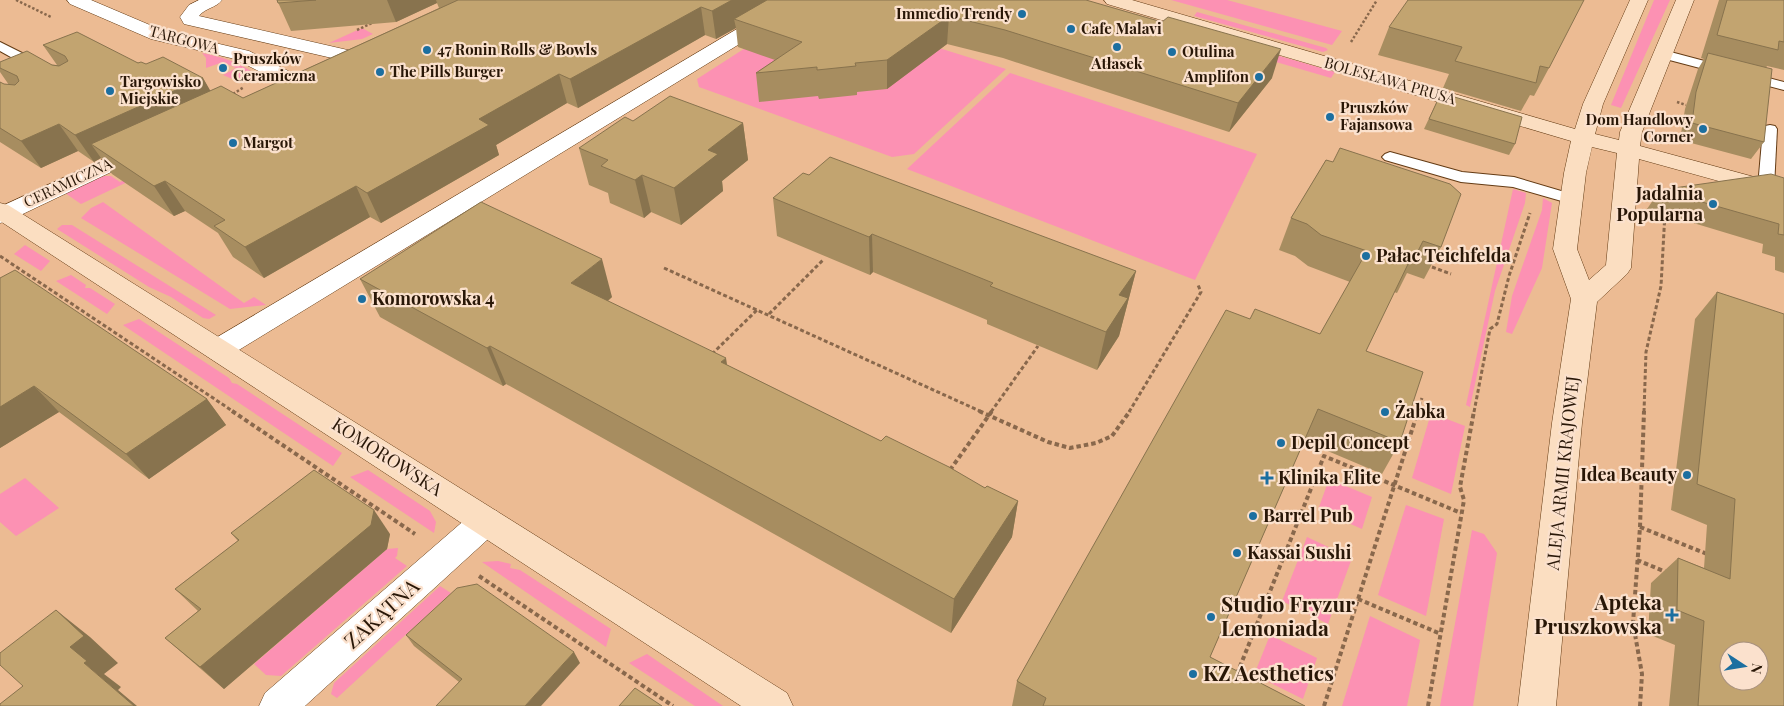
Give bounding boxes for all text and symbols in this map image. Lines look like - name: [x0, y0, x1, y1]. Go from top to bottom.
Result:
- place label: Immedio Trendy: [896, 3, 1012, 23]
- marker: Immedio Trendy: [1016, 8, 1028, 20]
- place label: Cafe Malavi: [1081, 18, 1162, 38]
- street label: TARGOWA: [147, 20, 222, 58]
- marker: Cafe Malavi: [1065, 23, 1077, 35]
- place label: 47 Ronin Rolls & Bowls: [437, 39, 597, 59]
- marker: Atłasek: [1111, 41, 1123, 53]
- place label: Otulina: [1182, 41, 1235, 61]
- marker: 47 Ronin Rolls & Bowls: [421, 44, 433, 56]
- marker: Otulina: [1166, 46, 1178, 58]
- place label: Pruszków Ceramiczna: [233, 48, 316, 85]
- street label: BOLESŁAWA PRUSA: [1322, 52, 1459, 109]
- place label: Atłasek: [1091, 53, 1143, 73]
- place label: The Pills Burger: [390, 61, 503, 81]
- marker: Pruszków Ceramiczna: [217, 62, 229, 74]
- marker: The Pills Burger: [374, 66, 386, 78]
- place label: Amplifon: [1183, 66, 1250, 86]
- place label: Targowisko Miejskie: [120, 71, 201, 108]
- marker: Amplifon: [1253, 71, 1265, 83]
- marker: Targowisko Miejskie: [104, 85, 116, 97]
- place label: Pruszków Fajansowa: [1340, 97, 1413, 134]
- place label: Dom Handlowy Corner: [1586, 109, 1693, 146]
- marker: Pruszków Fajansowa: [1324, 111, 1336, 123]
- marker: Dom Handlowy Corner: [1697, 123, 1709, 135]
- place label: Margot: [243, 132, 294, 152]
- marker: Margot: [227, 137, 239, 149]
- street label: CERAMICZNA: [20, 153, 116, 211]
- place label: Jadalnia Popularna: [1616, 181, 1704, 226]
- marker: Jadalnia Popularna: [1707, 198, 1719, 210]
- place label: Pałac Teichfelda: [1376, 243, 1511, 267]
- marker: Pałac Teichfelda: [1360, 250, 1372, 262]
- place label: Komorowska 4: [372, 286, 495, 310]
- marker: Komorowska 4: [356, 293, 368, 305]
- street label: ALEJA ARMII KRAJOWEJ: [1540, 374, 1584, 572]
- place label: Żabka: [1395, 399, 1446, 423]
- marker: Żabka: [1379, 406, 1391, 418]
- street label: KOMOROWSKA: [328, 412, 448, 501]
- place label: Depil Concept: [1291, 430, 1410, 454]
- marker: Depil Concept: [1275, 437, 1287, 449]
- place label: Idea Beauty: [1580, 462, 1678, 486]
- place label: Klinika Elite: [1278, 465, 1381, 489]
- marker: Idea Beauty: [1681, 469, 1693, 481]
- marker: Klinika Elite: [1260, 471, 1274, 485]
- place label: Barrel Pub: [1263, 503, 1353, 527]
- marker: Barrel Pub: [1247, 510, 1259, 522]
- place label: Kassai Sushi: [1247, 540, 1352, 564]
- marker: Kassai Sushi: [1231, 547, 1243, 559]
- street label: ZAKĄTNA: [337, 571, 425, 654]
- place label: Apteka Pruszkowska: [1534, 587, 1662, 639]
- place label: Studio Fryzur Lemoniada: [1221, 589, 1355, 641]
- marker: Apteka Pruszkowska: [1666, 609, 1678, 621]
- marker: Studio Fryzur Lemoniada: [1205, 611, 1217, 623]
- north arrow: [1719, 641, 1769, 691]
- place label: KZ Aesthetics: [1203, 658, 1334, 686]
- text: N: [1747, 662, 1768, 676]
- marker: KZ Aesthetics: [1187, 668, 1199, 680]

